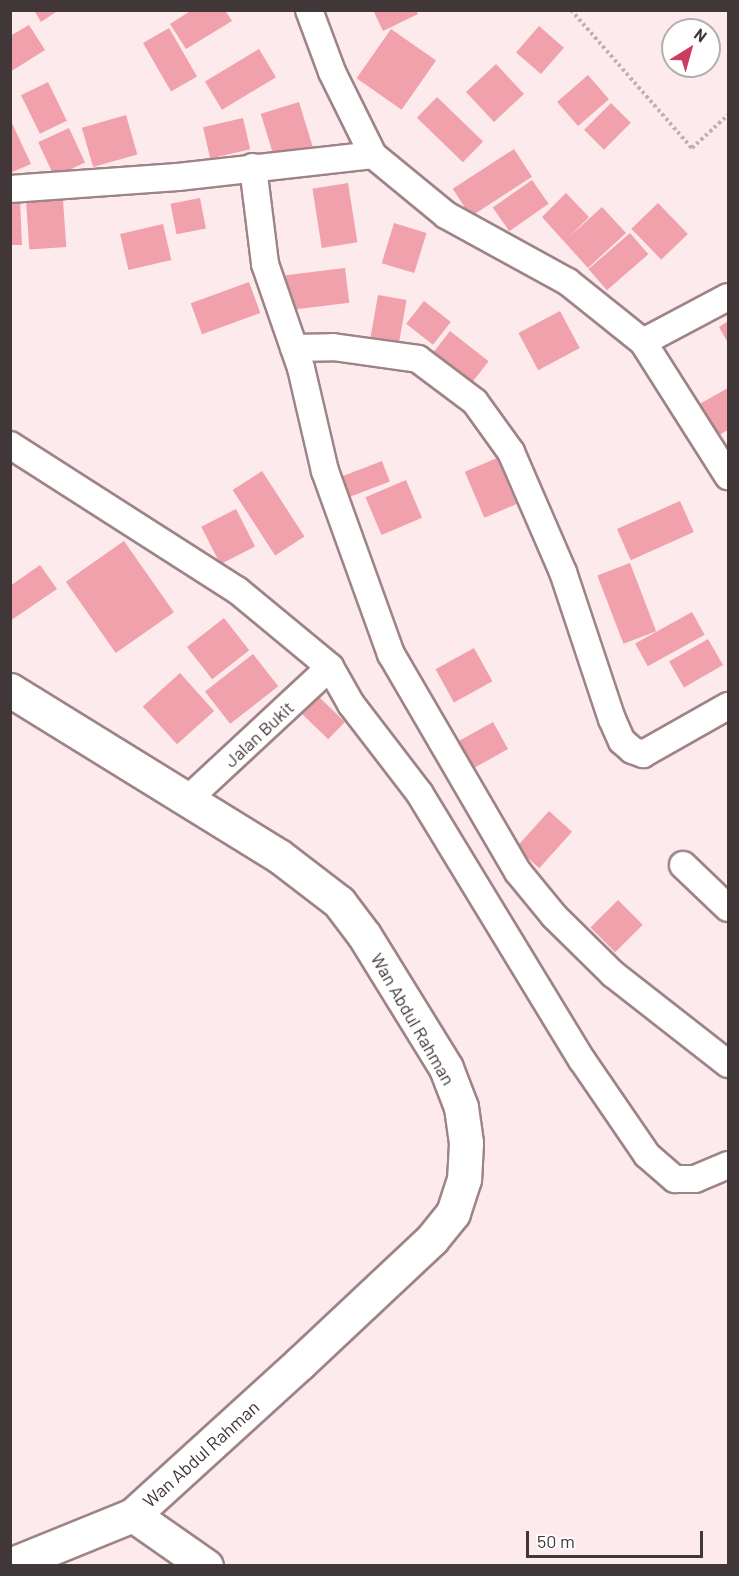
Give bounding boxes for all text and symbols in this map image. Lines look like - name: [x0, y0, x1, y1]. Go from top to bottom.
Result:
- north arrow: [661, 18, 721, 78]
- text: N: [691, 24, 711, 46]
- street label: Jalan Bukit: [220, 696, 298, 772]
- street label: Wan Abdul Rahman: [366, 949, 460, 1089]
- street label: Wan Abdul Rahman: [138, 1396, 264, 1512]
- scale bar: [529, 1519, 706, 1557]
- text: 50 m: [537, 1530, 575, 1552]

